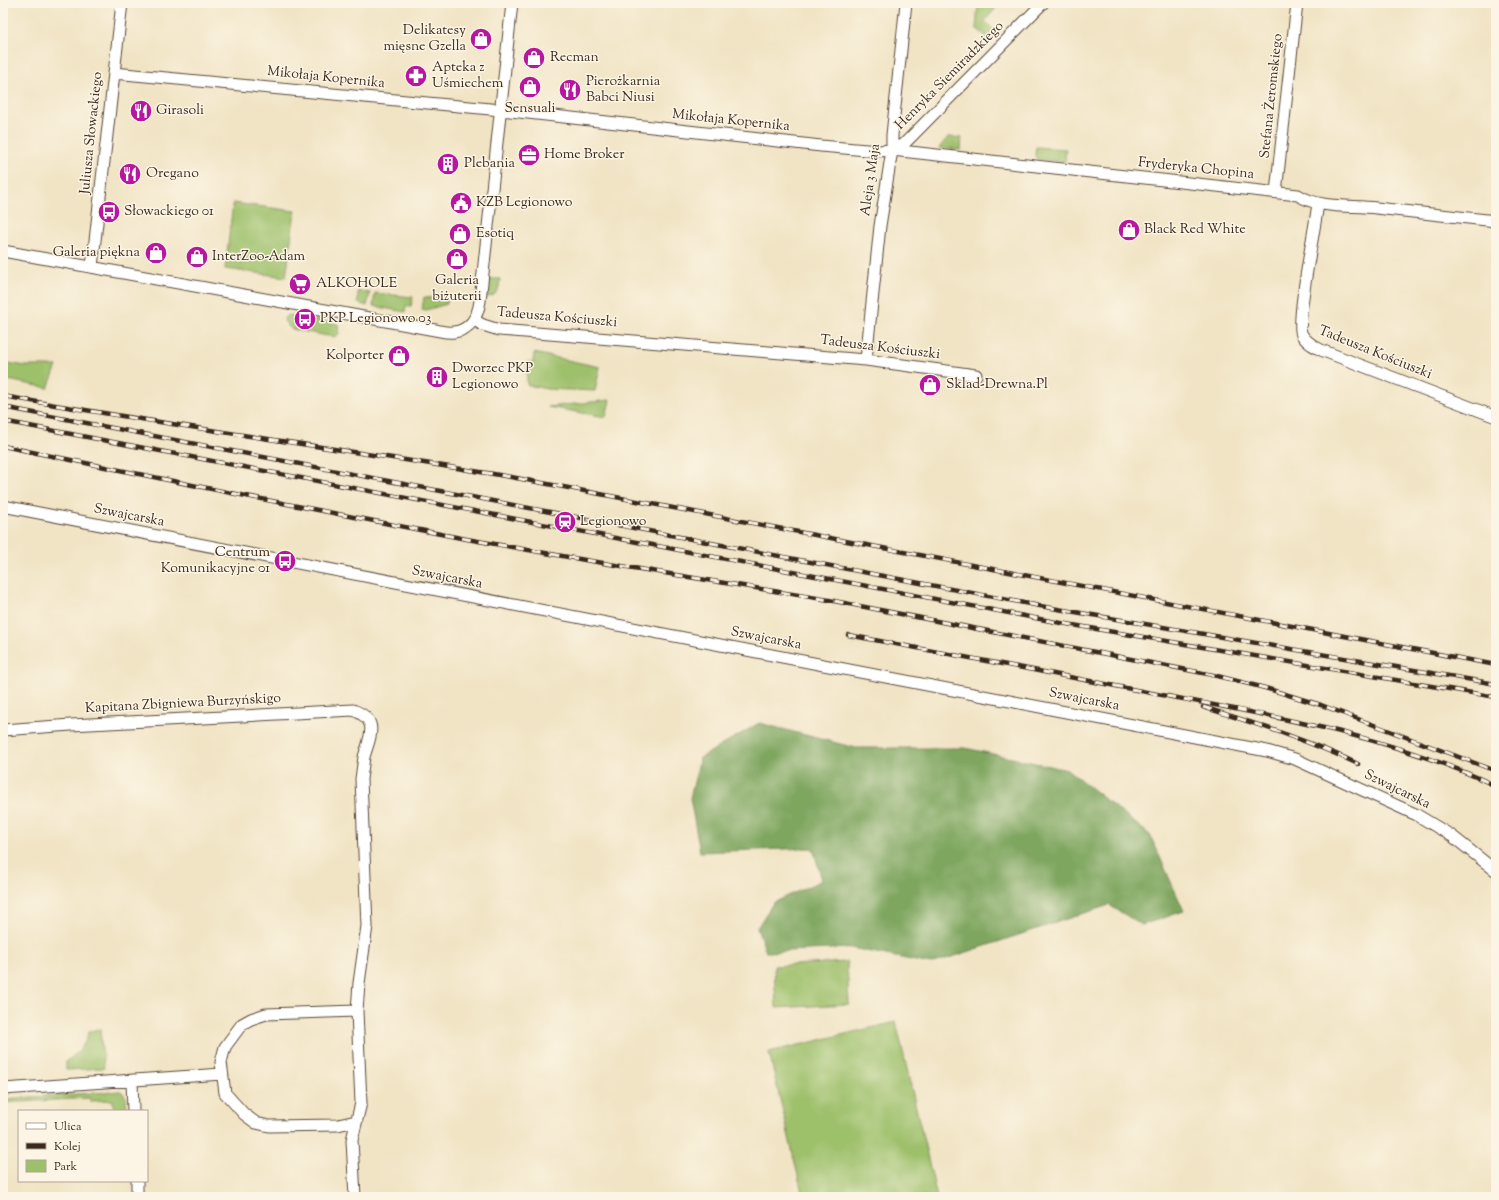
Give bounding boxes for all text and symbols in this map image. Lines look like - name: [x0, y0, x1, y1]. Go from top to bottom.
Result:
- street label: Henryka Siemiradzkiego: [891, 17, 1009, 135]
- place label: Delikatesy mięsne Gzella: [383, 21, 467, 57]
- shop icon: Delikatesy mięsne Gzella: [468, 26, 494, 52]
- street label: Stefana Żeromskiego: [1255, 32, 1289, 159]
- shop icon: Recman: [521, 45, 547, 71]
- place label: Recman: [550, 48, 599, 68]
- place label: Apteka z Uśmiechem: [432, 58, 504, 94]
- street label: Mikołaja Kopernika: [266, 62, 386, 94]
- pharmacy icon: Apteka z Uśmiechem: [403, 63, 429, 89]
- street label: Juliusza Słowackiego: [76, 70, 108, 196]
- place label: Pierożkarnia Babci Niusi: [586, 72, 661, 108]
- shop icon: Sensuali: [517, 74, 543, 100]
- restaurant icon: Pierożkarnia Babci Niusi: [557, 77, 583, 103]
- restaurant icon: Girasoli: [128, 98, 154, 124]
- place label: Sensuali: [504, 99, 556, 119]
- place label: Girasoli: [156, 101, 204, 121]
- street label: Mikołaja Kopernika: [671, 105, 791, 137]
- office icon: Home Broker: [516, 142, 542, 168]
- street label: Aleja 3 Maja: [856, 142, 886, 218]
- place label: Home Broker: [544, 145, 625, 165]
- building icon: Plebania: [435, 151, 461, 177]
- street label: Fryderyka Chopina: [1137, 153, 1255, 185]
- place label: Plebania: [464, 154, 515, 174]
- restaurant icon: Oregano: [117, 161, 143, 187]
- place label: Oregano: [146, 164, 199, 184]
- public building icon: KZB Legionowo: [448, 190, 474, 216]
- place label: KZB Legionowo: [476, 193, 573, 213]
- bus stop icon: Słowackiego 01: [96, 199, 122, 225]
- place label: Słowackiego 01: [124, 202, 214, 222]
- shop icon: Black Red White: [1116, 217, 1142, 243]
- place label: Black Red White: [1144, 220, 1246, 240]
- shop icon: Esotiq: [447, 221, 473, 247]
- place label: Esotiq: [476, 224, 514, 244]
- shop icon: Galeria piękna: [143, 240, 169, 266]
- place label: Galeria piękna: [53, 243, 141, 263]
- shop icon: InterZoo-Adam: [184, 244, 210, 270]
- shop icon: Galeria biżuterii: [444, 246, 470, 272]
- place label: InterZoo-Adam: [212, 247, 306, 267]
- supermarket icon: ALKOHOLE: [287, 271, 313, 297]
- place label: Galeria biżuterii: [432, 271, 482, 307]
- place label: ALKOHOLE: [316, 274, 398, 294]
- street label: Tadeusza Kościuszki: [496, 303, 618, 333]
- bus stop icon: PKP Legionowo 03: [292, 306, 318, 332]
- place label: PKP Legionowo 03: [320, 309, 432, 329]
- street label: Tadeusza Kościuszki: [1315, 321, 1435, 385]
- street label: Tadeusza Kościuszki: [819, 331, 941, 365]
- shop icon: Kolporter: [386, 343, 412, 369]
- place label: Kolporter: [326, 346, 385, 366]
- place label: Dworzec PKP Legionowo: [452, 359, 533, 395]
- building icon: Dworzec PKP Legionowo: [424, 364, 450, 390]
- shop icon: Sklad-Drewna.Pl: [917, 372, 943, 398]
- place label: Sklad-Drewna.Pl: [946, 375, 1048, 395]
- street label: Szwajcarska: [92, 499, 167, 533]
- station icon: Legionowo: [552, 509, 578, 535]
- place label: Legionowo: [580, 512, 647, 532]
- place label: Centrum Komunikacyjne 01: [161, 543, 270, 579]
- bus stop icon: Centrum Komunikacyjne 01: [272, 548, 298, 574]
- street label: Szwajcarska: [410, 561, 485, 595]
- street label: Szwajcarska: [729, 622, 804, 656]
- street label: Szwajcarska: [1047, 683, 1122, 717]
- street label: Kapitana Zbigniewa Burzyńskigo: [85, 689, 282, 719]
- street label: Szwajcarska: [1360, 765, 1434, 815]
- legend: [18, 1110, 148, 1182]
- text: Ulica: [54, 1118, 82, 1136]
- text: Kolej: [54, 1138, 81, 1156]
- text: Park: [54, 1158, 77, 1176]

